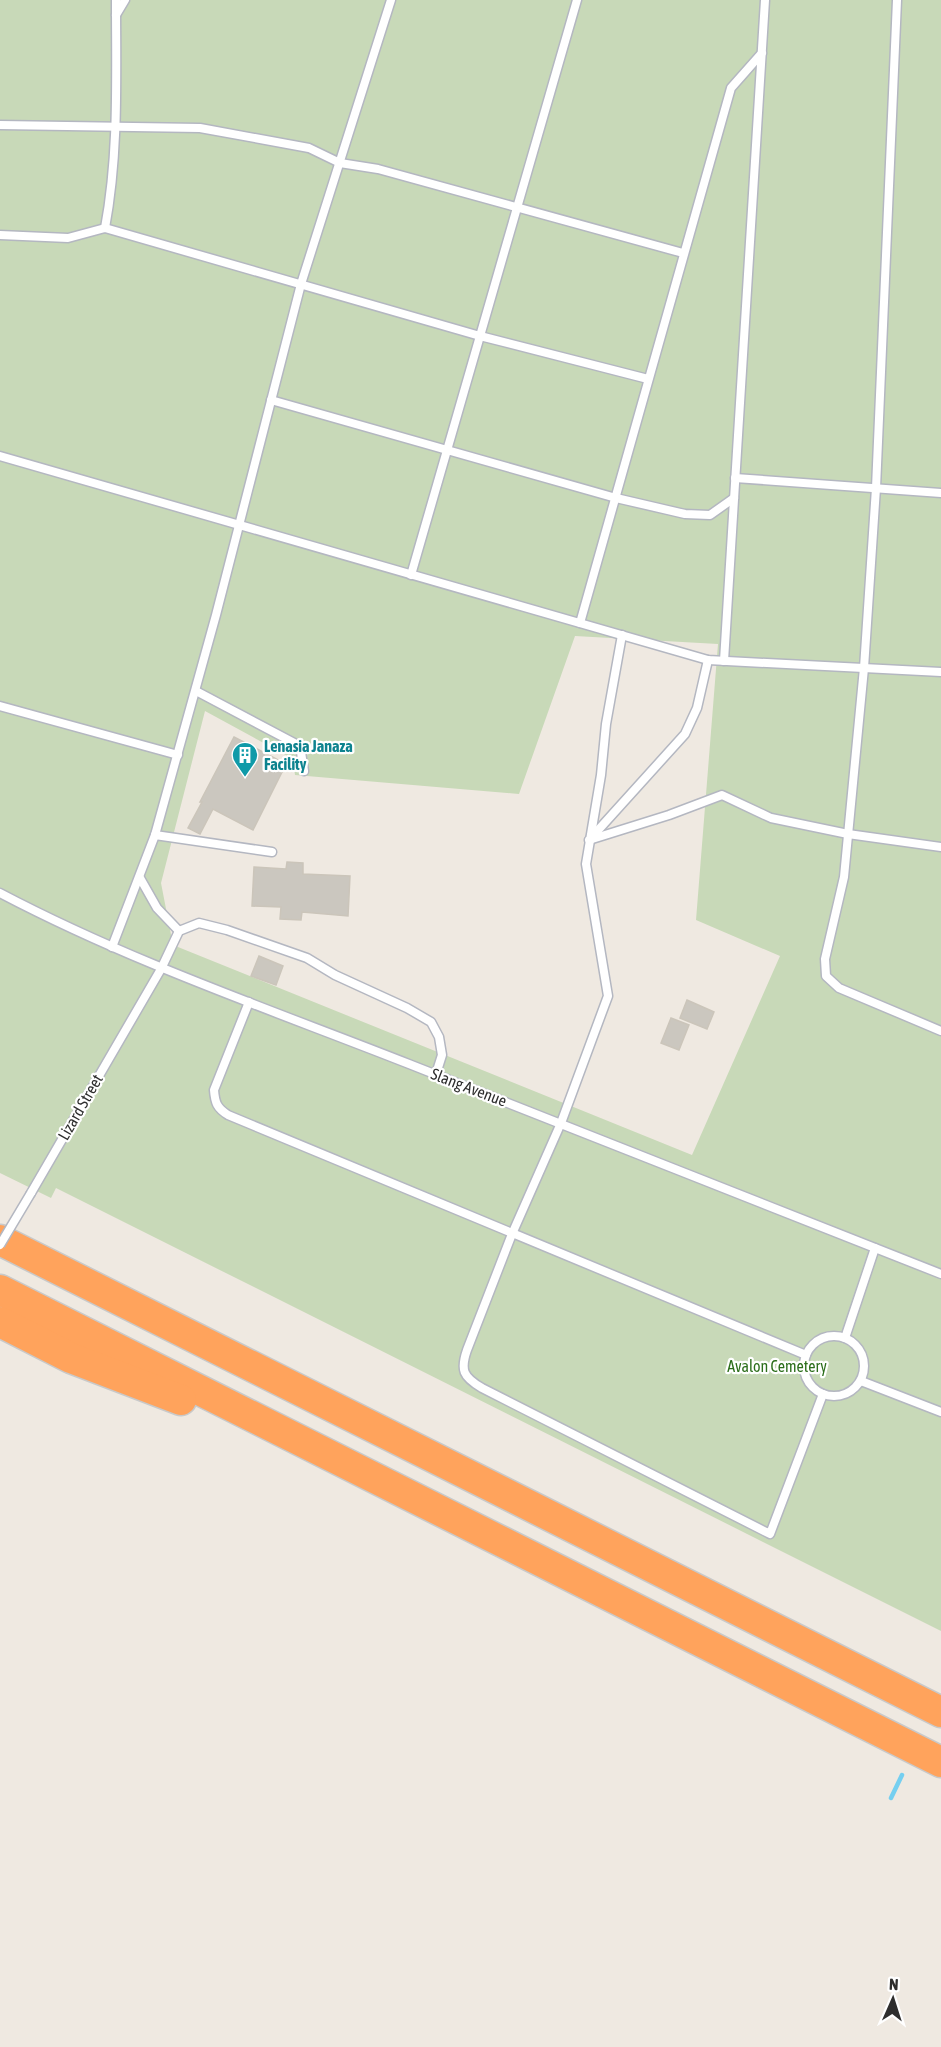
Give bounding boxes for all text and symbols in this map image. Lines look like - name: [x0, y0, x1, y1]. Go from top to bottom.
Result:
- place label: Lenasia Janaza Facility: [264, 737, 353, 773]
- building icon: Lenasia Janaza Facility: [230, 740, 260, 778]
- street label: Slang Avenue: [428, 1064, 509, 1111]
- street label: Lizard Street: [54, 1071, 106, 1143]
- park label: Avalon Cemetery: [727, 1357, 827, 1376]
- north arrow: [863, 1969, 923, 2029]
- text: N: [889, 1975, 899, 1993]

